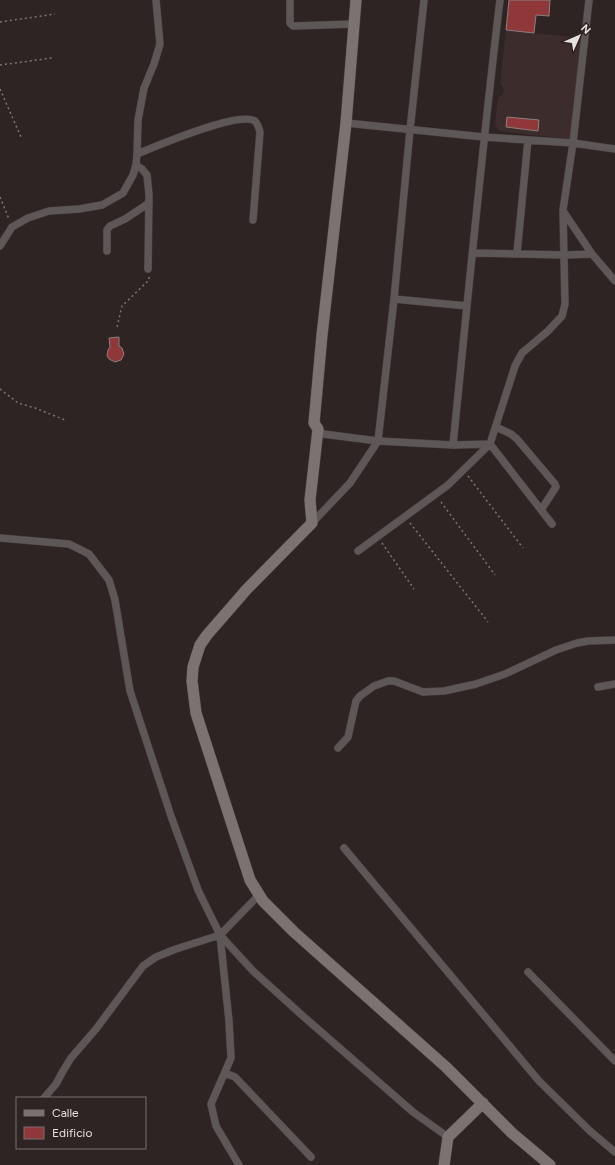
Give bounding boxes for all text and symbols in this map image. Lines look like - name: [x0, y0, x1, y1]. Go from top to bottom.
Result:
- north arrow: [559, 16, 599, 56]
- text: N: [578, 22, 593, 37]
- legend: [16, 1097, 146, 1149]
- text: Calle: [52, 1106, 79, 1120]
- text: Edificio: [52, 1126, 92, 1140]

